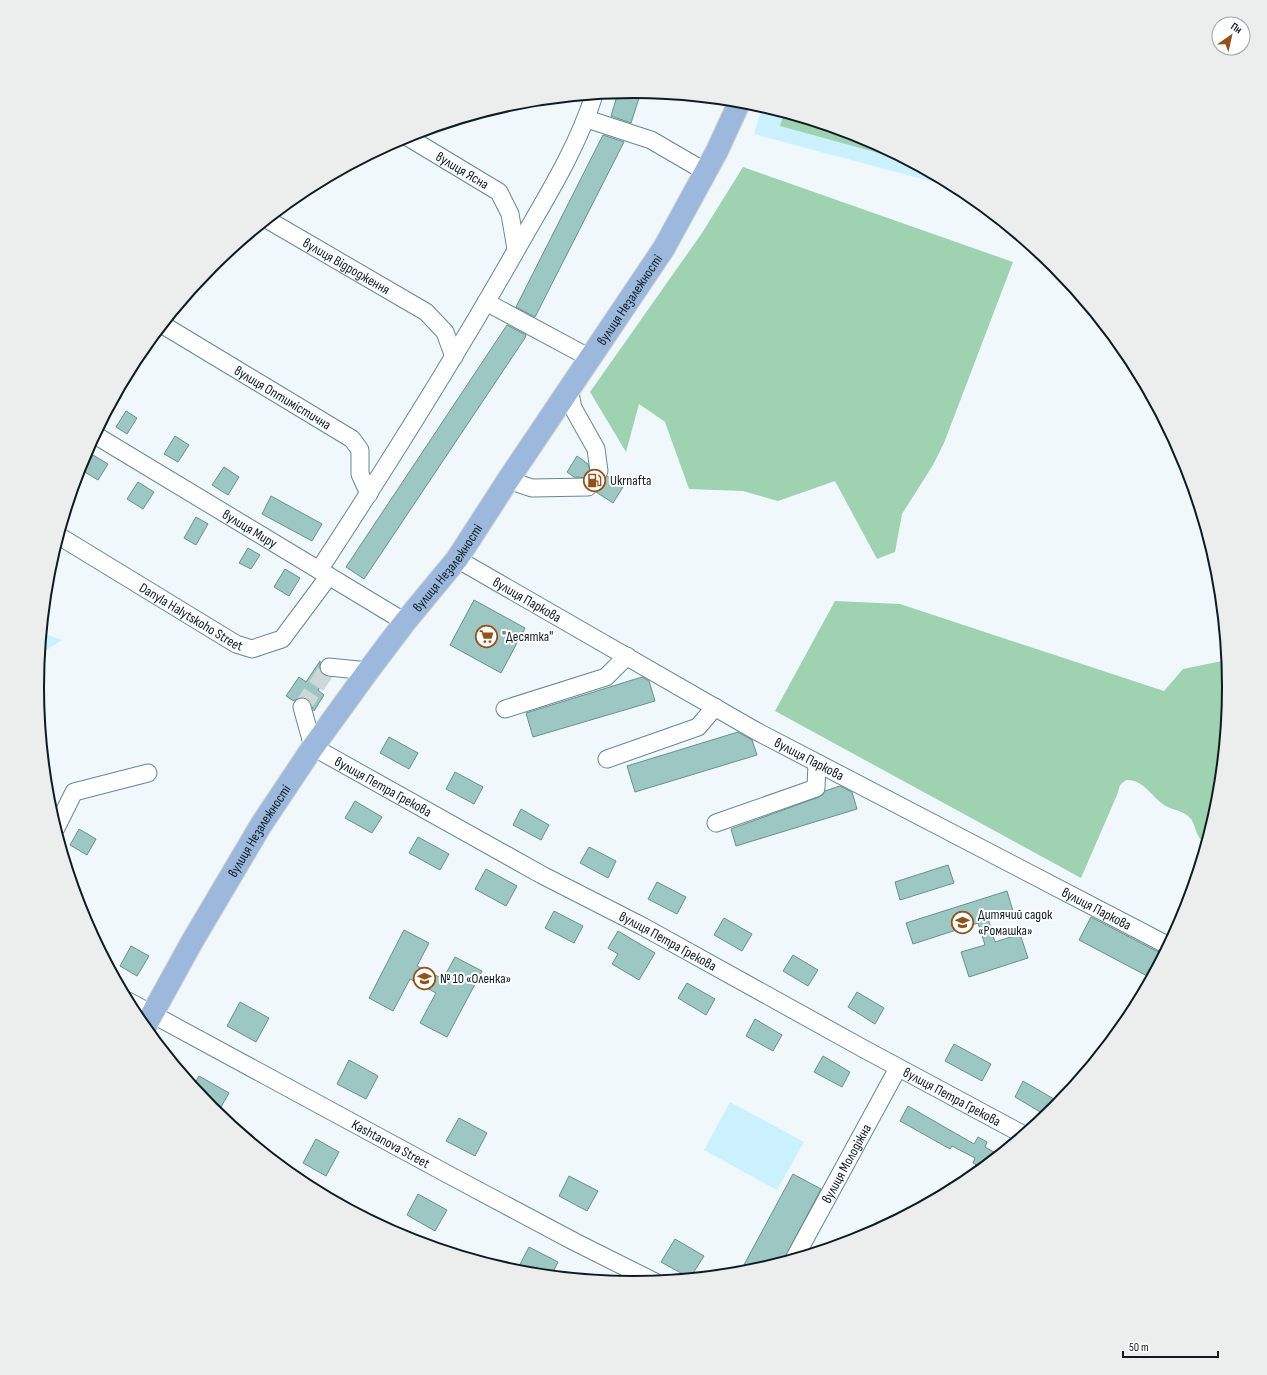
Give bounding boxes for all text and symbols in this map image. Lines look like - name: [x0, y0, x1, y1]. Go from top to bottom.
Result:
- north arrow: [1211, 16, 1251, 56]
- text: Пн: [1228, 20, 1245, 37]
- street label: вулиця Ясна: [433, 148, 492, 192]
- street label: вулиця Відродження: [300, 234, 393, 298]
- street label: вулиця Незалежності: [593, 251, 666, 348]
- street label: вулиця Оптимістична: [231, 362, 334, 433]
- fuel station icon: Ukrnafta: [582, 467, 608, 493]
- place label: Ukrnafta: [610, 472, 651, 489]
- street label: вулиця Миру: [220, 506, 281, 552]
- street label: вулиця Незалежності: [409, 521, 486, 615]
- street label: вулиця Паркова: [490, 573, 564, 626]
- street label: Danyla Halytskoho Street: [136, 579, 245, 654]
- supermarket icon: "Десятка": [474, 623, 500, 649]
- place label: "Десятка": [502, 628, 553, 645]
- street label: вулиця Паркова: [772, 734, 847, 784]
- street label: вулиця Петра Грекова: [332, 752, 435, 820]
- street label: вулиця Незалежності: [224, 781, 294, 880]
- street label: вулиця Паркова: [1059, 883, 1134, 933]
- place label: Дитячий садок «Ромашка»: [978, 906, 1053, 939]
- street label: вулиця Петра Грекова: [617, 907, 720, 974]
- school or university icon: Дитячий садок «Ромашка»: [949, 909, 975, 935]
- school or university icon: № 10 «Оленка»: [411, 965, 437, 991]
- place label: № 10 «Оленка»: [440, 970, 511, 987]
- street label: вулиця Петра Грекова: [900, 1063, 1004, 1130]
- street label: Kashtanova Street: [349, 1115, 433, 1172]
- street label: вулиця Молодіжна: [818, 1121, 875, 1206]
- scale bar: [1123, 1333, 1218, 1359]
- text: 50 m: [1129, 1340, 1149, 1355]

